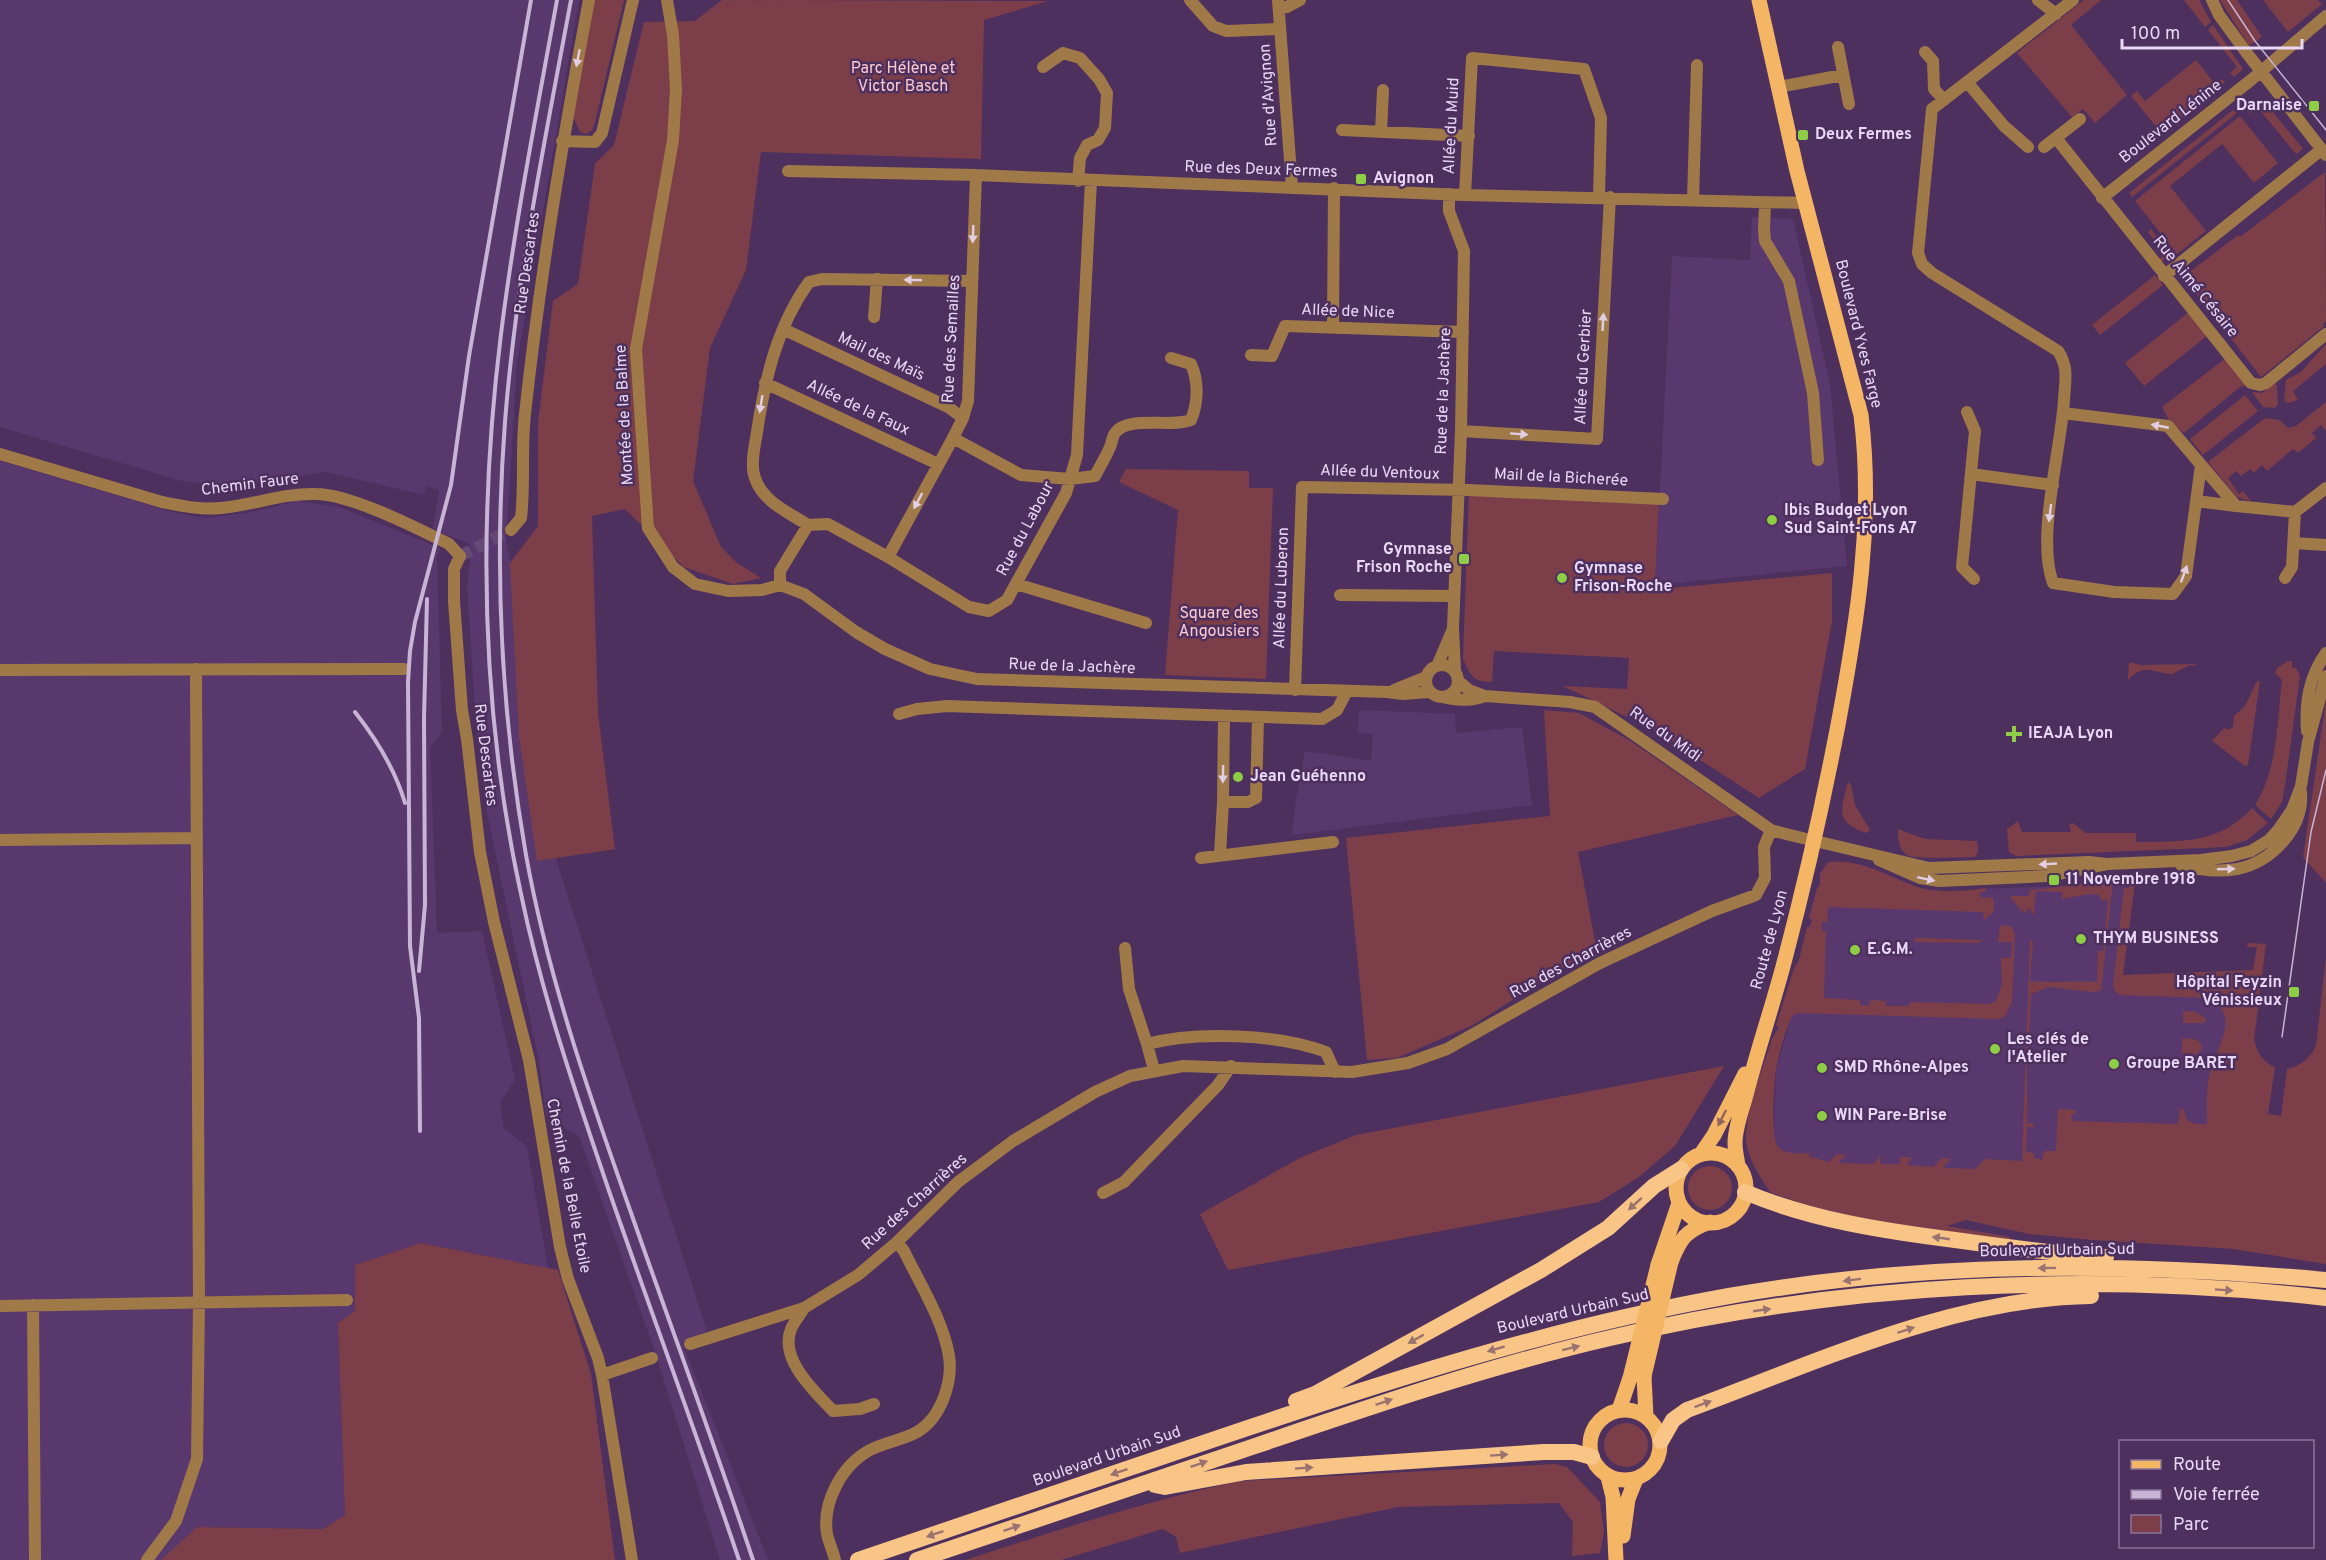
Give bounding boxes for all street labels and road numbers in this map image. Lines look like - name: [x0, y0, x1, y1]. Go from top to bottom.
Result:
- street label: Rue d'Avignon: [1255, 43, 1283, 147]
- street label: Boulevard Lénine: [2116, 76, 2226, 168]
- street label: Allée du Muid: [1439, 77, 1465, 175]
- street label: Rue des Deux Fermes: [1184, 157, 1338, 183]
- street label: Rue Descartes: [511, 211, 545, 315]
- street label: Rue Aimé Césaire: [2148, 232, 2242, 342]
- street label: Boulevard Yves Farge: [1830, 258, 1886, 410]
- street label: Rue des Semailles: [939, 274, 965, 404]
- street label: Allée de Nice: [1301, 300, 1395, 324]
- street label: Allée du Gerbier: [1571, 309, 1597, 425]
- street label: Rue de la Jachère: [1432, 327, 1456, 455]
- street label: Mail des Maïs: [834, 328, 928, 386]
- street label: Montée de la Balme: [611, 344, 639, 486]
- street label: Allée de la Faux: [803, 375, 913, 441]
- street label: Allée du Ventoux: [1320, 461, 1440, 485]
- street label: Mail de la Bicherée: [1493, 465, 1629, 491]
- street label: Chemin Faure: [200, 469, 300, 501]
- street label: Rue du Labour: [993, 478, 1059, 580]
- street label: Allée du Luberon: [1270, 527, 1294, 649]
- street label: Rue de la Jachère: [1008, 655, 1136, 679]
- street label: Rue Descartes: [469, 703, 501, 807]
- street label: Rue du Midi: [1625, 703, 1705, 767]
- street label: Route de Lyon: [1747, 888, 1793, 992]
- street label: Rue des Charrières: [1507, 922, 1635, 1004]
- street label: Chemin de la Belle Etoile: [541, 1097, 595, 1275]
- street label: Rue des Charrières: [858, 1149, 972, 1255]
- street label: Boulevard Urbain Sud: [1979, 1240, 2135, 1262]
- street label: Boulevard Urbain Sud: [1495, 1285, 1651, 1339]
- street label: Boulevard Urbain Sud: [1030, 1422, 1184, 1492]

